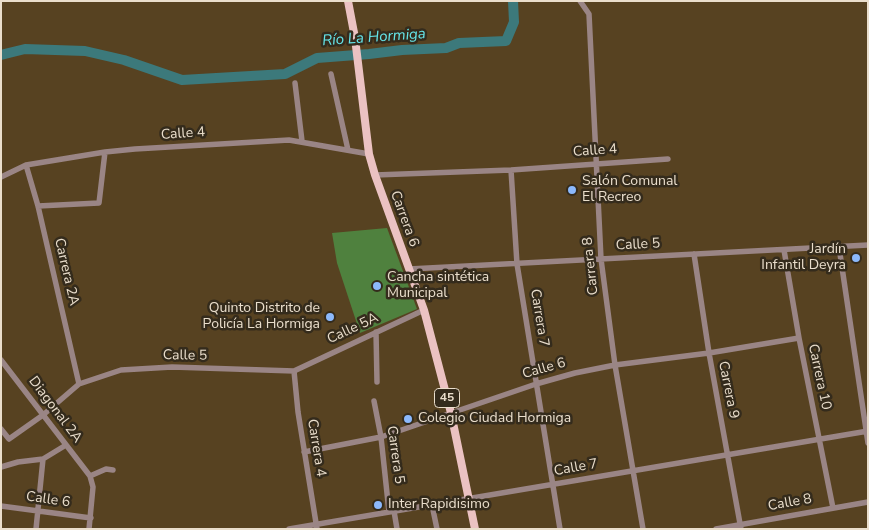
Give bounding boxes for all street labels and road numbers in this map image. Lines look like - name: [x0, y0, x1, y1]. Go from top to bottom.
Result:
- street label: Calle 4: [160, 124, 206, 144]
- street label: Calle 4: [572, 141, 618, 161]
- street label: Carrera 6: [386, 189, 422, 249]
- street label: Calle 5: [615, 235, 661, 255]
- street label: Carrera 8: [580, 236, 602, 296]
- street label: Carrera 2A: [50, 237, 82, 307]
- street label: Carrera 7: [526, 288, 552, 348]
- street label: Calle 5A: [325, 310, 381, 348]
- street label: Carrera 10: [804, 343, 834, 411]
- street label: Calle 5: [163, 347, 207, 365]
- street label: Calle 6: [520, 355, 568, 383]
- street label: Carrera 9: [714, 360, 742, 420]
- street label: Diagonal 2A: [25, 373, 85, 447]
- road number: 45: [434, 388, 460, 408]
- street label: Carrera 4: [303, 418, 329, 478]
- street label: Carrera 5: [383, 425, 407, 485]
- street label: Calle 7: [553, 456, 599, 480]
- street label: Calle 6: [25, 489, 71, 511]
- street label: Calle 8: [767, 491, 813, 515]

